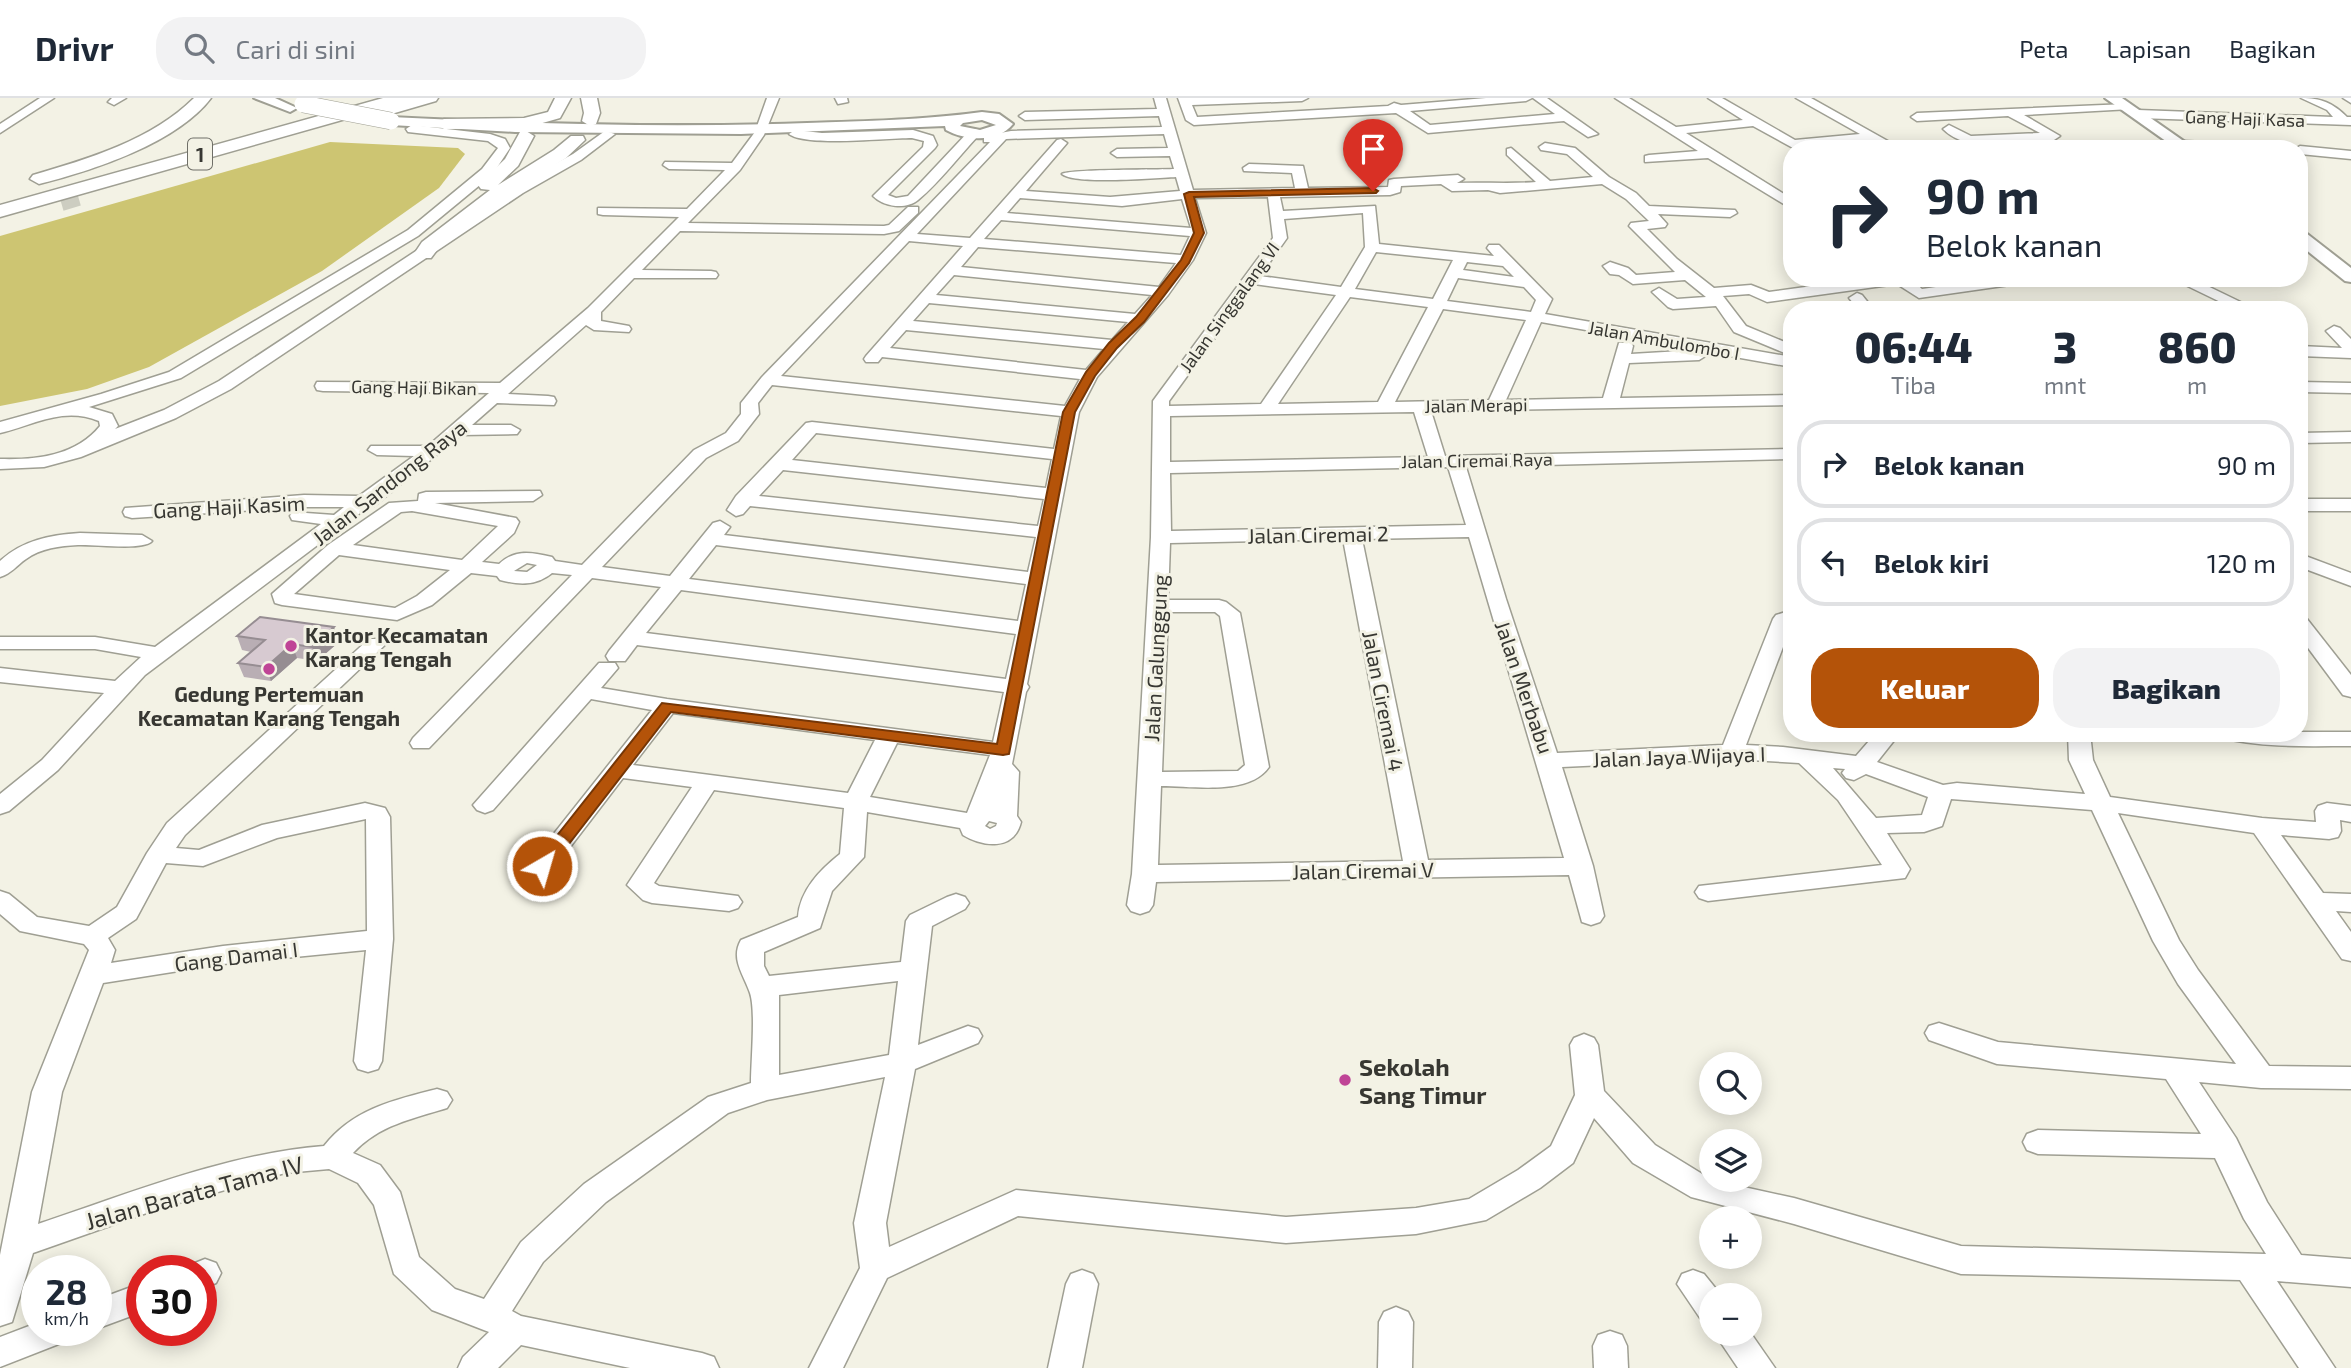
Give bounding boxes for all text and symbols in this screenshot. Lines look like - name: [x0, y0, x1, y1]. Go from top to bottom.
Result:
- search box: [156, 17, 646, 80]
- text: Drivr: [35, 28, 114, 68]
- icon: search: [180, 29, 218, 67]
- text: Cari di sini: [236, 33, 356, 64]
- text: Peta: [2019, 34, 2069, 63]
- text: Lapisan: [2107, 34, 2191, 63]
- text: Bagikan: [2229, 34, 2316, 63]
- street label: Gang Haji Kasa: [2185, 105, 2305, 131]
- pin: [1343, 119, 1403, 191]
- icon: arrive: [1354, 130, 1392, 168]
- road number: 1: [188, 138, 212, 170]
- text: 90 m: [1926, 165, 2040, 224]
- icon: right: [1811, 168, 1902, 259]
- text: Belok kanan: [1926, 225, 2102, 263]
- street label: Jalan Singgalang VI: [1174, 238, 1284, 376]
- street label: Jalan Ambulombo I: [1587, 316, 1741, 364]
- text: 06:44: [1854, 321, 1973, 371]
- text: 3: [2053, 321, 2077, 371]
- text: 860: [2158, 321, 2237, 371]
- text: Tiba: [1891, 371, 1936, 399]
- text: mnt: [2044, 371, 2086, 399]
- text: m: [2187, 371, 2207, 399]
- street label: Gang Haji Bikan: [351, 375, 477, 399]
- street label: Jalan Merapi: [1424, 393, 1528, 417]
- street label: Jalan Sandong Raya: [307, 414, 471, 550]
- icon: right: [1815, 445, 1853, 483]
- street label: Jalan Ciremai Raya: [1401, 448, 1553, 472]
- text: Belok kanan: [1874, 449, 2025, 480]
- text: 90 m: [2217, 449, 2276, 480]
- street label: Gang Haji Kasim: [152, 490, 306, 523]
- street label: Jalan Ciremai 2: [1247, 520, 1389, 548]
- icon: left: [1815, 543, 1853, 581]
- text: Belok kiri: [1874, 547, 1989, 578]
- text: 120 m: [2207, 547, 2276, 578]
- street label: Jalan Galunggung: [1138, 573, 1172, 742]
- street label: Jalan Merbabu: [1491, 617, 1559, 757]
- place label: Kantor Kecamatan Karang Tengah: [305, 622, 488, 671]
- street label: Jalan Ciremai 4: [1358, 629, 1410, 773]
- marker: Kantor Kecamatan Karang Tengah: [283, 638, 299, 654]
- button: Keluar: [1811, 648, 2039, 728]
- button: Bagikan: [2053, 648, 2280, 728]
- marker: Gedung Pertemuan Kecamatan Karang Tengah: [261, 661, 277, 677]
- place label: Gedung Pertemuan Kecamatan Karang Tengah: [138, 681, 400, 730]
- street label: Jalan Jaya Wijaya I: [1592, 740, 1766, 773]
- position arrow: [505, 829, 579, 903]
- street label: Jalan Ciremai V: [1292, 856, 1434, 884]
- street label: Gang Damai I: [173, 936, 299, 976]
- place label: Sekolah Sang Timur: [1359, 1052, 1487, 1109]
- map controls: [1699, 1052, 1762, 1346]
- button: search: [1699, 1052, 1762, 1115]
- marker: Sekolah Sang Timur: [1337, 1072, 1353, 1088]
- button: layers: [1699, 1129, 1762, 1192]
- street label: Jalan Barata Tama IV: [82, 1149, 306, 1235]
- button: +: [1699, 1206, 1762, 1269]
- speed limit sign: 30: [126, 1255, 217, 1346]
- text: 28: [45, 1270, 88, 1312]
- button: −: [1699, 1283, 1762, 1346]
- text: km/h: [44, 1307, 89, 1329]

